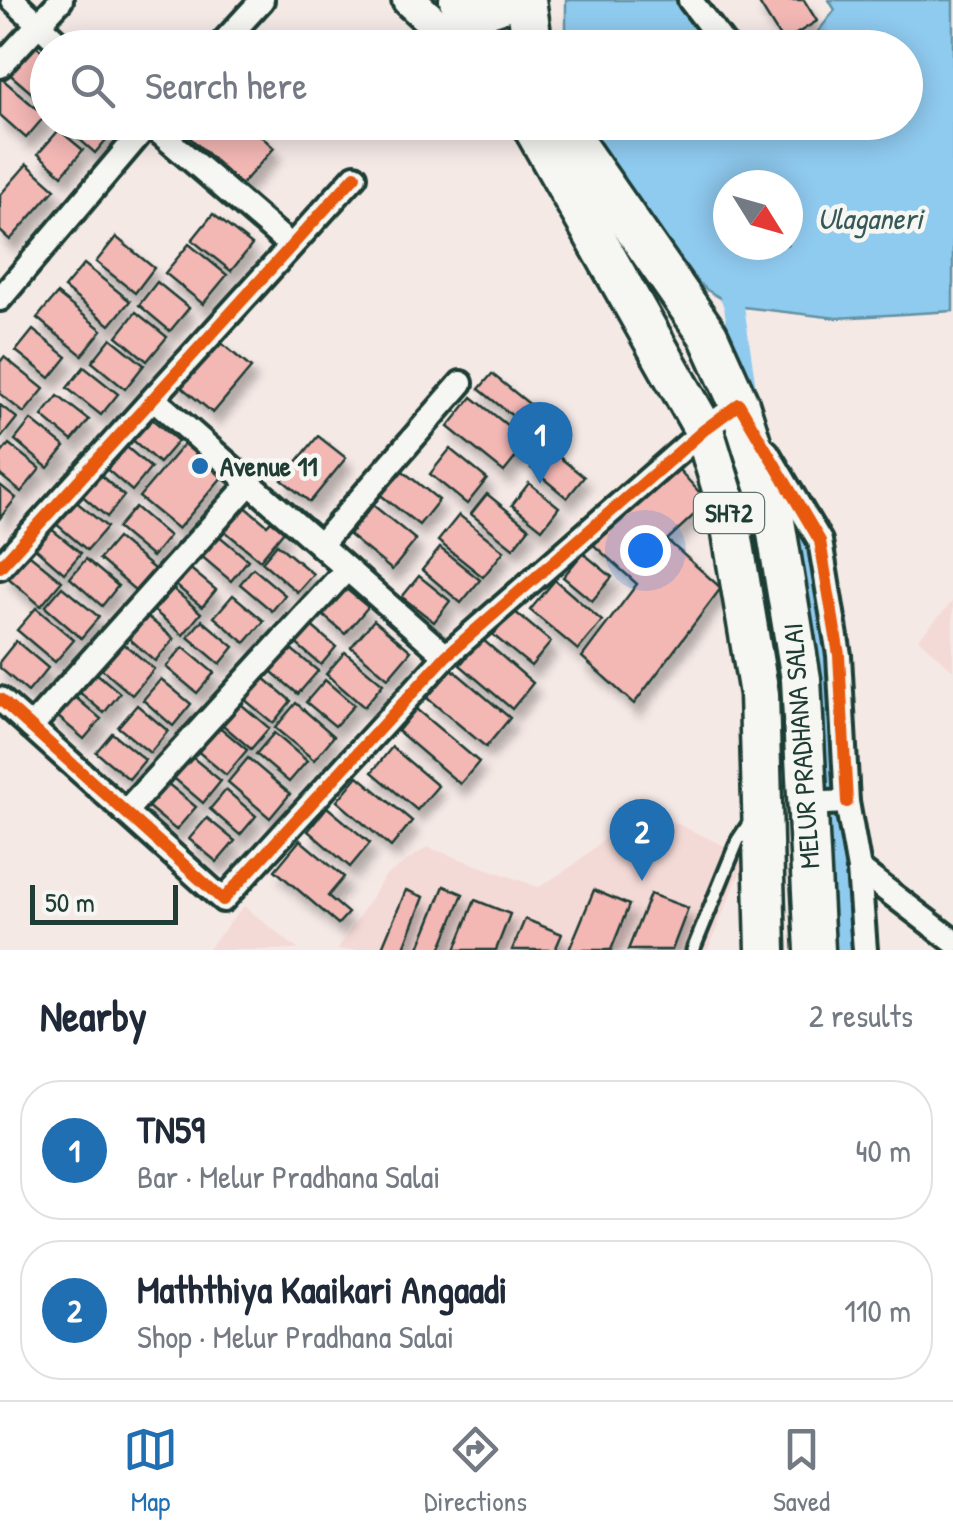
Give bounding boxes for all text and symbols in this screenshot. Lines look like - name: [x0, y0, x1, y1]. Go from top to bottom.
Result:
- search box: [30, 30, 923, 140]
- icon: search: [65, 58, 120, 113]
- text: Search here: [145, 59, 307, 111]
- north arrow: [713, 170, 803, 260]
- water label: Ulaganeri: [817, 198, 926, 239]
- pin: 1: [508, 402, 572, 484]
- place label: Avenue 11: [220, 447, 318, 485]
- marker: Avenue 11: [189, 455, 211, 477]
- road number: SH72: [694, 493, 764, 533]
- your location: [620, 525, 671, 576]
- street label: MELUR PRADHANA SALAI: [773, 622, 829, 870]
- pin: 2: [610, 798, 674, 881]
- scale bar: [30, 880, 178, 924]
- text: 50 m: [45, 883, 95, 921]
- text: Nearby: [40, 987, 147, 1044]
- text: 2 results: [809, 994, 913, 1037]
- text: TN59: [137, 1103, 205, 1155]
- text: 1: [69, 1129, 80, 1172]
- text: 40 m: [856, 1129, 911, 1172]
- text: Bar · Melur Pradhana Salai: [137, 1155, 441, 1198]
- text: Maththiya Kaaikari Angaadi: [137, 1263, 507, 1315]
- text: 2: [67, 1289, 82, 1332]
- text: 110 m: [844, 1289, 911, 1332]
- text: Shop · Melur Pradhana Salai: [137, 1315, 454, 1358]
- tab: Map: [123, 1422, 178, 1520]
- tab: Directions: [424, 1422, 527, 1520]
- tab: Saved: [773, 1422, 830, 1520]

